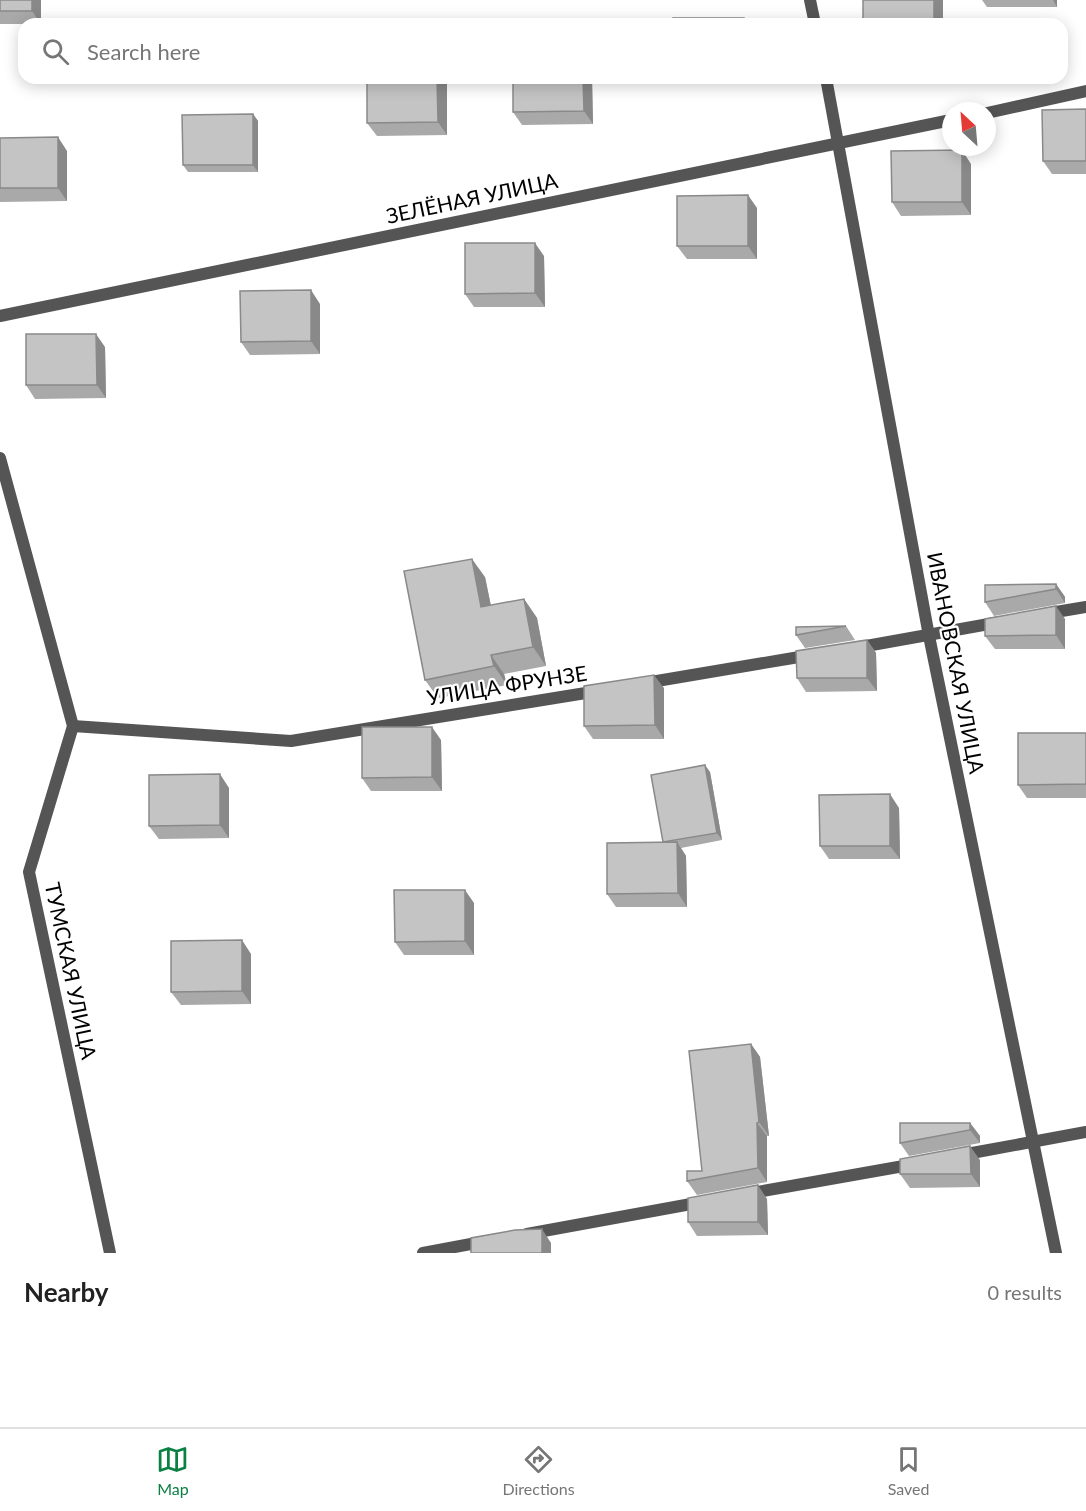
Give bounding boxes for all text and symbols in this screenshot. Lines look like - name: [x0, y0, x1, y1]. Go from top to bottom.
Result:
- search box: [18, 18, 1068, 84]
- icon: search: [39, 35, 72, 68]
- text: Search here: [87, 38, 200, 65]
- north arrow: [942, 102, 996, 156]
- street label: ЗЕЛЁНАЯ УЛИЦА: [384, 167, 561, 228]
- street label: ИВАНОВСКАЯ УЛИЦА: [923, 550, 990, 777]
- street label: УЛИЦА ФРУНЗЕ: [425, 660, 589, 710]
- street label: ТУМСКАЯ УЛИЦА: [40, 880, 103, 1062]
- text: Nearby: [24, 1276, 109, 1308]
- text: 0 results: [987, 1280, 1062, 1304]
- tab: Map: [156, 1443, 189, 1498]
- tab: Directions: [502, 1443, 575, 1498]
- tab: Saved: [888, 1443, 929, 1498]

